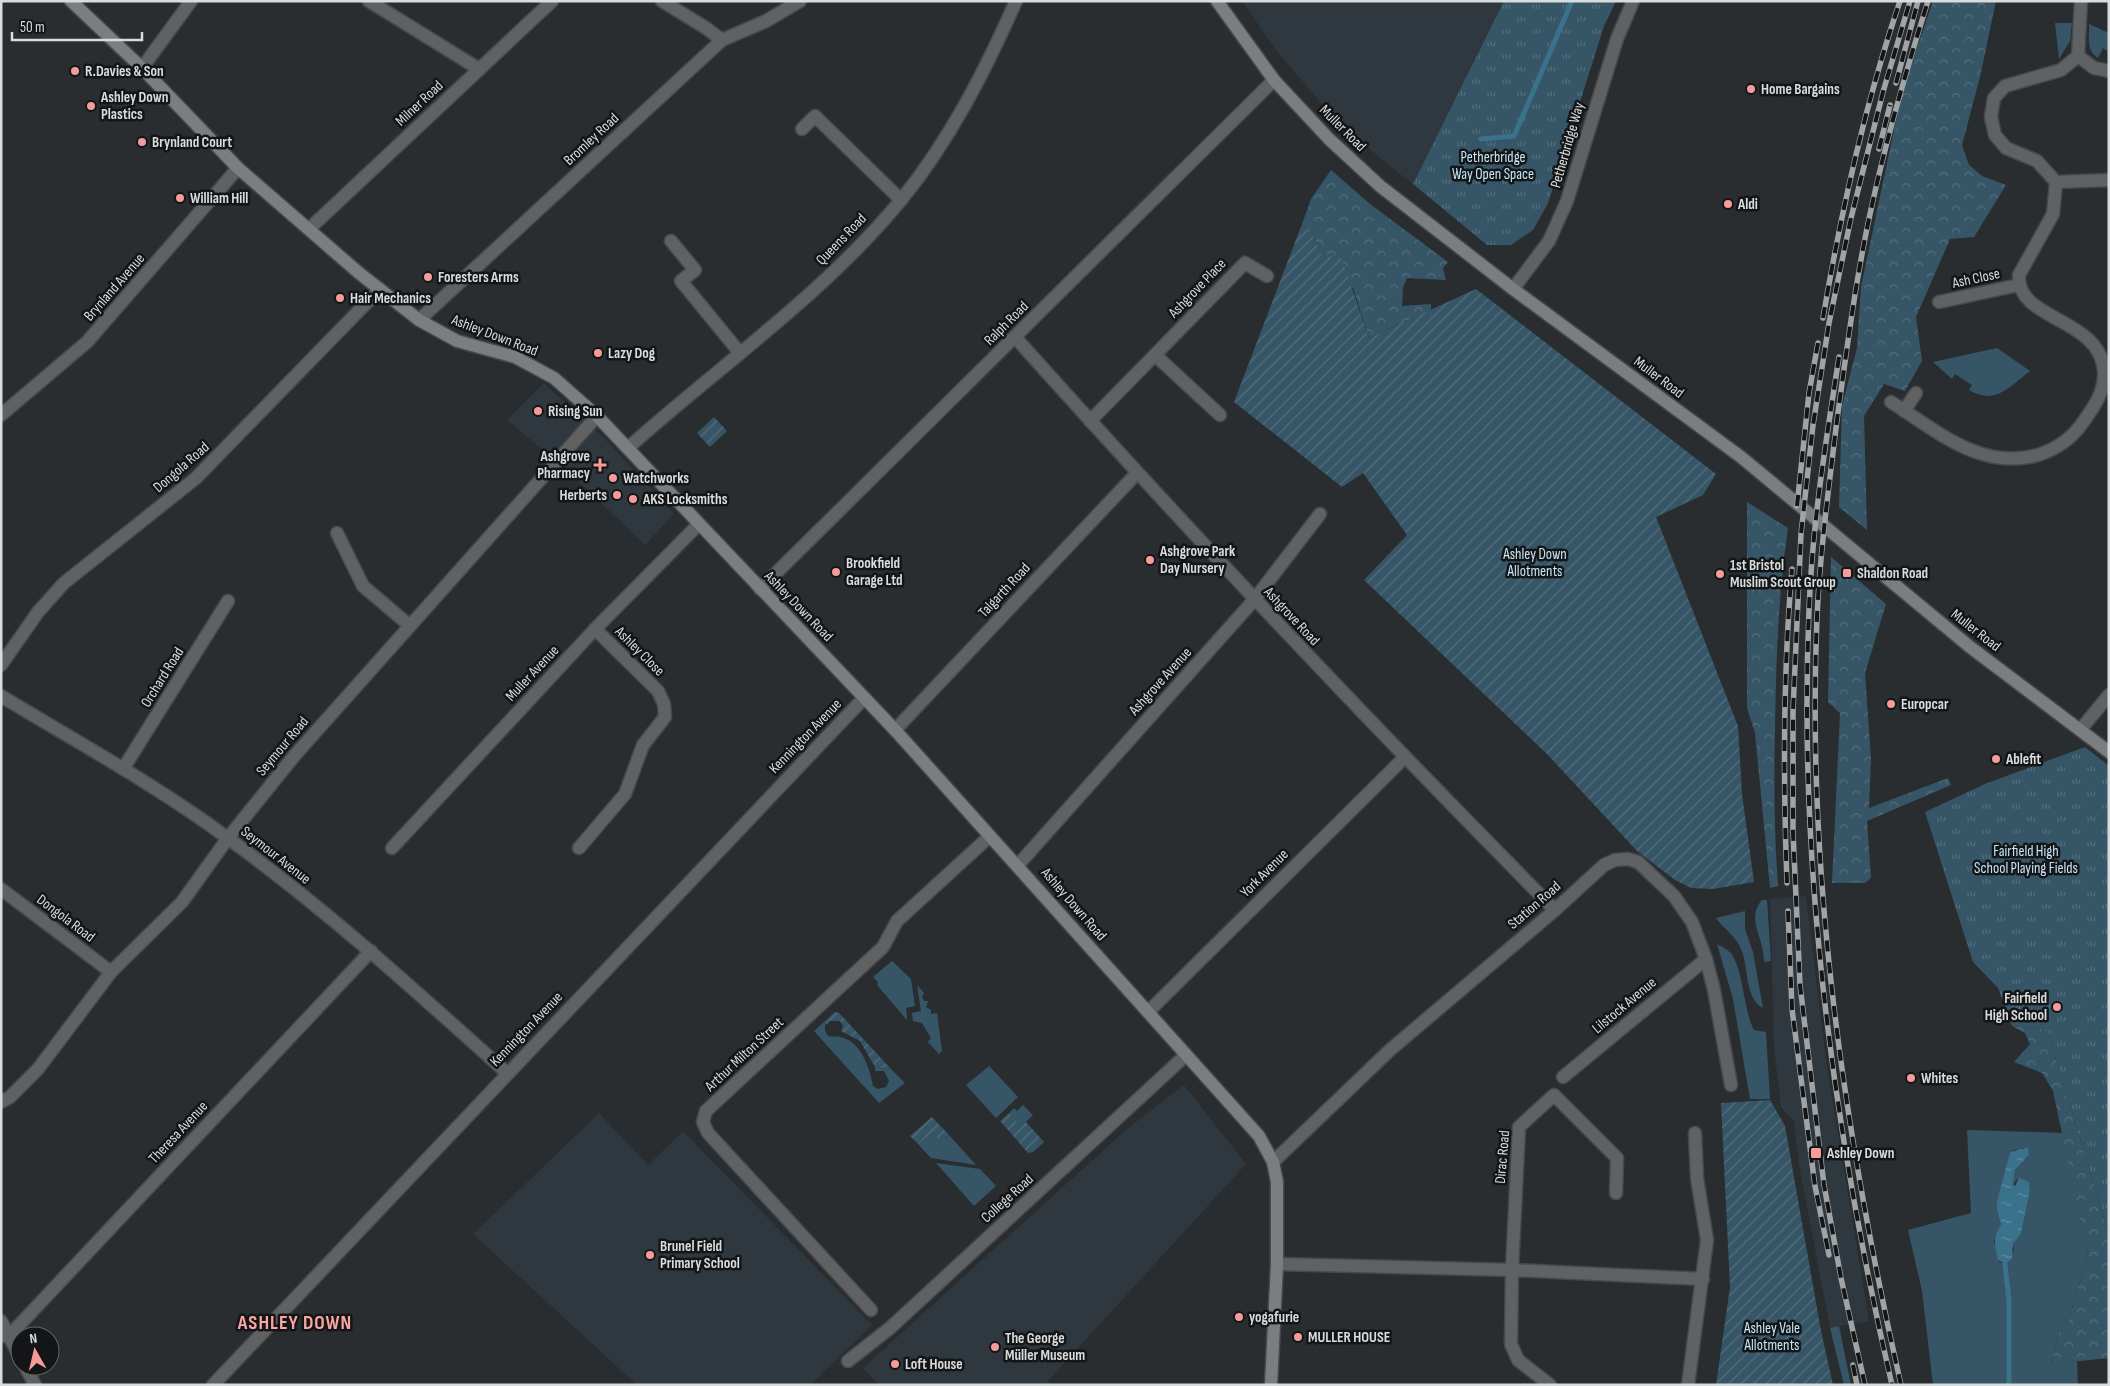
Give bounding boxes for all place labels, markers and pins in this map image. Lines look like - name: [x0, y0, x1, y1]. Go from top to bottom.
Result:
- place label: R.Davies & Son: [85, 62, 164, 81]
- marker: R.Davies & Son: [69, 65, 81, 77]
- place label: Home Bargains: [1761, 80, 1840, 99]
- marker: Home Bargains: [1745, 83, 1757, 95]
- place label: Ashley Down Plastics: [100, 88, 169, 124]
- marker: Ashley Down Plastics: [85, 100, 97, 112]
- place label: Brynland Court: [152, 133, 232, 152]
- marker: Brynland Court: [136, 136, 148, 148]
- place label: William Hill: [190, 189, 248, 208]
- marker: William Hill: [174, 192, 186, 204]
- place label: Aldi: [1737, 195, 1758, 214]
- marker: Aldi: [1722, 198, 1734, 210]
- place label: Foresters Arms: [438, 268, 519, 287]
- marker: Foresters Arms: [422, 271, 434, 283]
- place label: Hair Mechanics: [350, 289, 431, 308]
- marker: Hair Mechanics: [334, 292, 346, 304]
- place label: Lazy Dog: [608, 344, 656, 363]
- marker: Lazy Dog: [592, 347, 604, 359]
- place label: Rising Sun: [548, 402, 603, 421]
- marker: Rising Sun: [532, 405, 544, 417]
- place label: Ashgrove Pharmacy: [537, 447, 591, 483]
- marker: Ashgrove Pharmacy: [594, 459, 606, 471]
- place label: Watchworks: [623, 469, 689, 488]
- marker: Watchworks: [607, 472, 619, 484]
- place label: Herberts: [559, 486, 607, 505]
- marker: Herberts: [611, 489, 623, 501]
- place label: AKS Locksmiths: [642, 490, 728, 509]
- marker: AKS Locksmiths: [627, 493, 639, 505]
- place label: Ashgrove Park Day Nursery: [1159, 542, 1236, 578]
- place label: Brookfield Garage Ltd: [846, 554, 903, 590]
- marker: Ashgrove Park Day Nursery: [1144, 554, 1156, 566]
- place label: 1st Bristol Muslim Scout Group: [1730, 556, 1836, 592]
- place label: Shaldon Road: [1857, 564, 1928, 583]
- marker: Brookfield Garage Ltd: [830, 566, 842, 578]
- marker: Shaldon Road: [1841, 567, 1853, 579]
- marker: 1st Bristol Muslim Scout Group: [1714, 568, 1726, 580]
- place label: Europcar: [1901, 695, 1949, 714]
- marker: Europcar: [1885, 698, 1897, 710]
- place label: Ablefit: [2005, 750, 2041, 769]
- marker: Ablefit: [1990, 753, 2002, 765]
- place label: Fairfield High School: [1985, 989, 2047, 1025]
- marker: Fairfield High School: [2051, 1001, 2063, 1013]
- place label: Whites: [1921, 1069, 1958, 1088]
- marker: Whites: [1905, 1072, 1917, 1084]
- place label: Ashley Down: [1826, 1144, 1895, 1163]
- marker: Ashley Down: [1809, 1146, 1823, 1160]
- place label: Brunel Field Primary School: [660, 1237, 740, 1273]
- marker: Brunel Field Primary School: [644, 1249, 656, 1261]
- place label: yogafurie: [1249, 1308, 1299, 1327]
- marker: yogafurie: [1233, 1311, 1245, 1323]
- place label: MULLER HOUSE: [1308, 1328, 1390, 1347]
- place label: The George Müller Museum: [1005, 1329, 1085, 1365]
- marker: MULLER HOUSE: [1292, 1331, 1304, 1343]
- marker: The George Müller Museum: [989, 1341, 1001, 1353]
- place label: Loft House: [905, 1355, 963, 1374]
- marker: Loft House: [889, 1358, 901, 1370]

